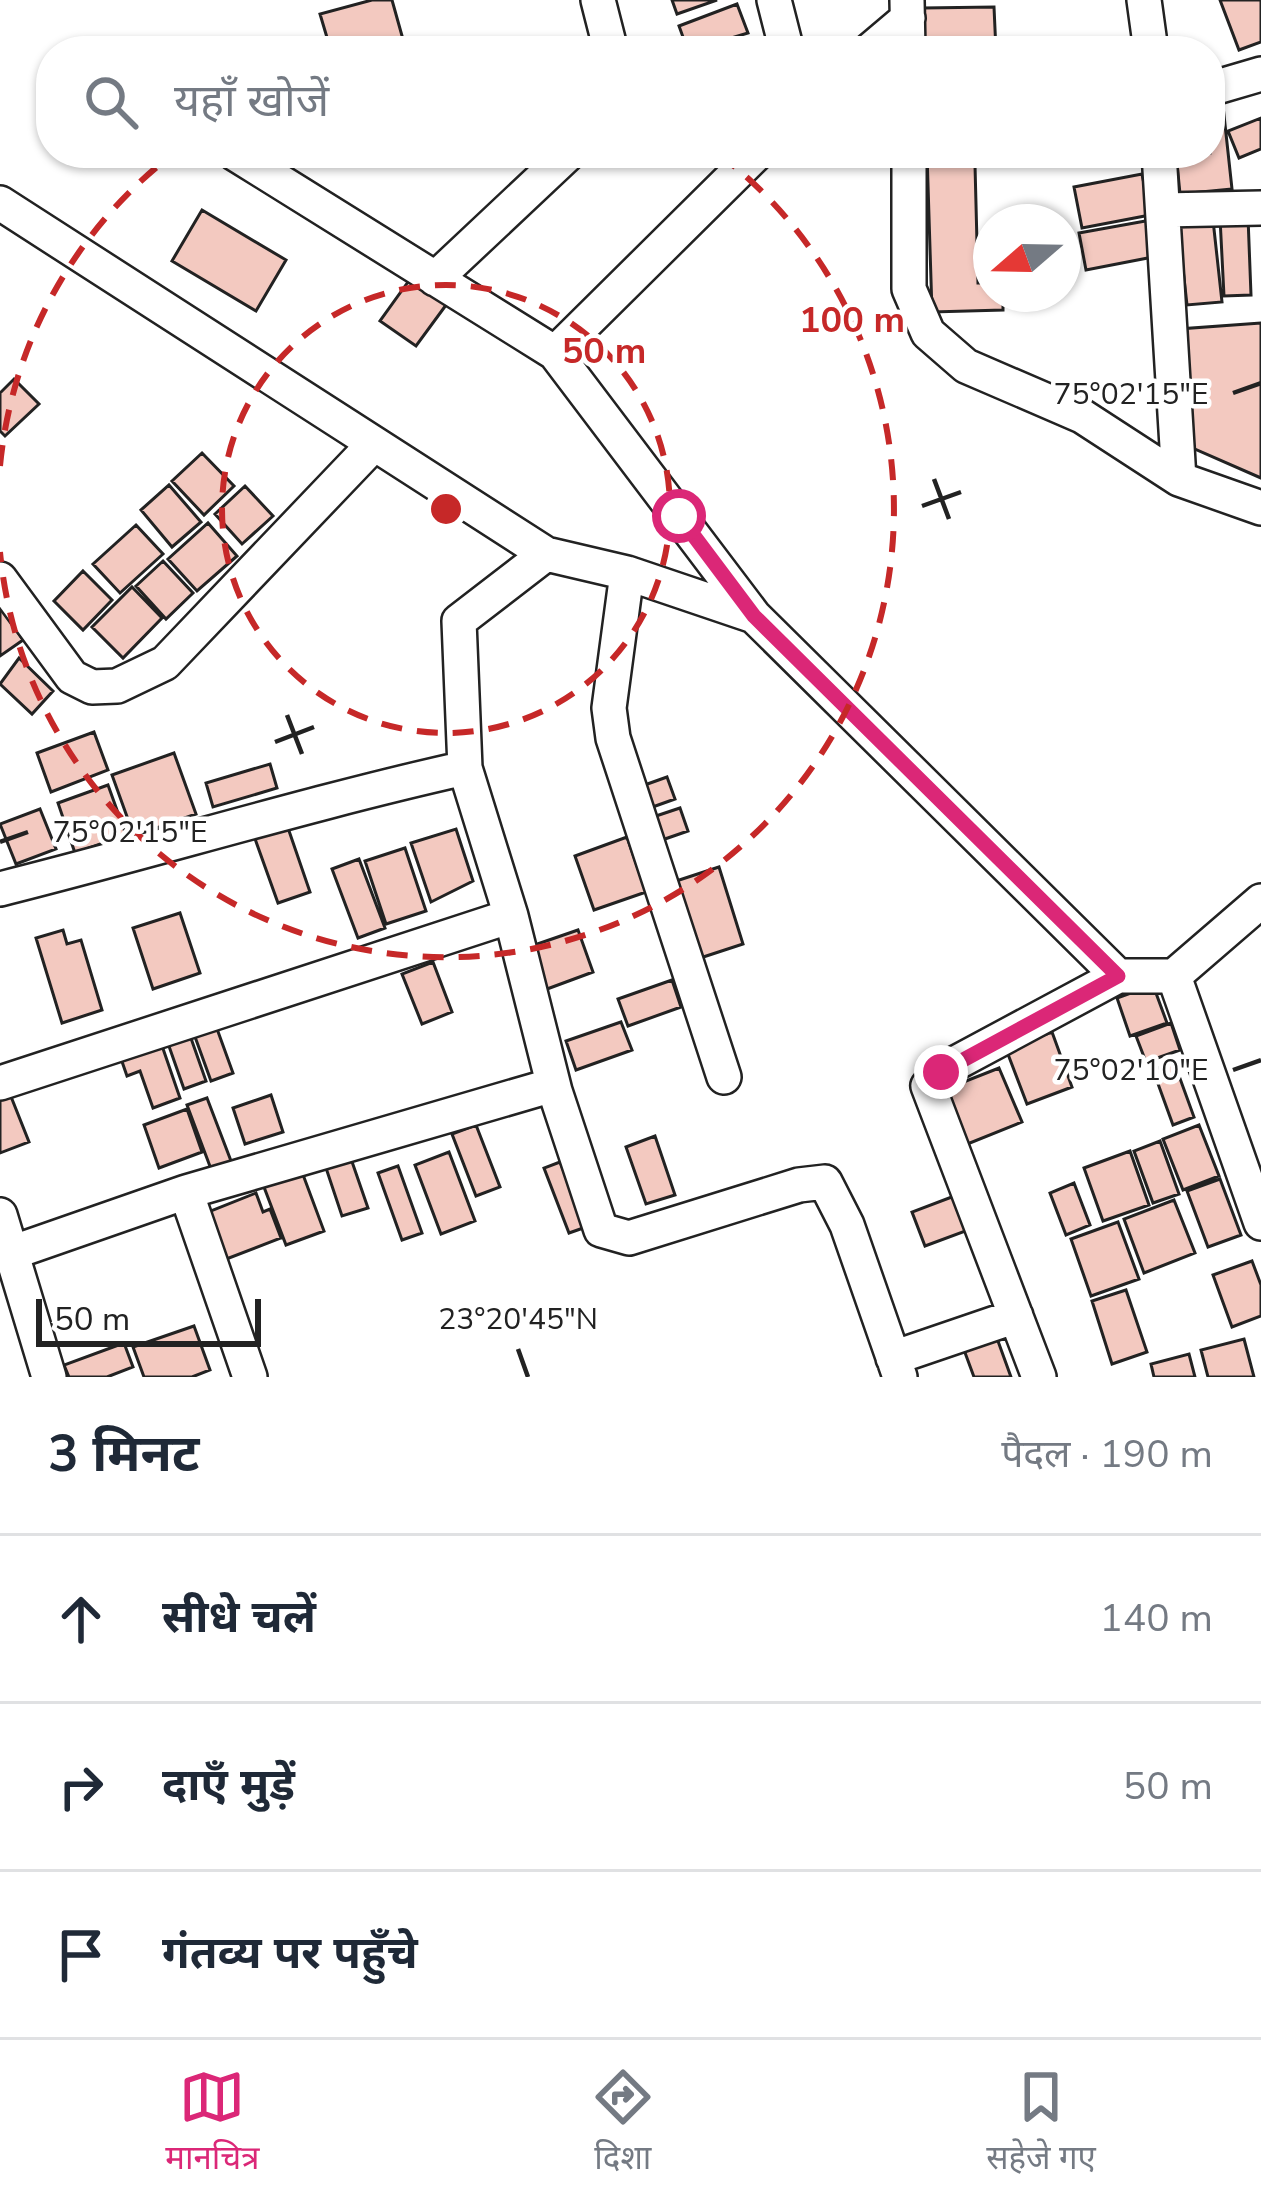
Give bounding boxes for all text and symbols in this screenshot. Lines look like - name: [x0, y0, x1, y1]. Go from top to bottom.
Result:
- search box: [36, 36, 1225, 168]
- icon: search: [78, 69, 144, 135]
- text: यहाँ खोजें: [174, 71, 329, 132]
- north arrow: [973, 204, 1081, 312]
- text: 100 m: [799, 296, 905, 345]
- text: 50 m: [562, 327, 646, 376]
- text: 75°02'15"E: [1054, 374, 1208, 415]
- centre of rings: [425, 488, 467, 530]
- route start: [652, 489, 706, 543]
- text: 75°02'15"E: [53, 812, 207, 853]
- route end: [914, 1045, 968, 1099]
- text: 75°02'10"E: [1054, 1050, 1208, 1091]
- scale bar: [36, 1293, 261, 1346]
- text: 50 m: [54, 1297, 130, 1342]
- text: 23°20'45"N: [438, 1299, 598, 1340]
- text: 3 मिनट: [48, 1419, 199, 1489]
- text: पैदल · 190 m: [1001, 1428, 1213, 1481]
- icon: ahead: [48, 1586, 114, 1652]
- text: सीधे चलें: [162, 1587, 316, 1648]
- text: 140 m: [1099, 1592, 1213, 1645]
- icon: right: [48, 1754, 114, 1820]
- text: दाएँ मुड़ें: [162, 1755, 295, 1816]
- text: 50 m: [1123, 1760, 1213, 1813]
- icon: arrive: [48, 1922, 114, 1988]
- text: गंतव्य पर पहुँचे: [162, 1923, 418, 1984]
- tab: मानचित्र: [165, 2064, 260, 2182]
- tab: दिशा: [590, 2064, 656, 2182]
- tab: सहेजे गए: [986, 2064, 1096, 2182]

